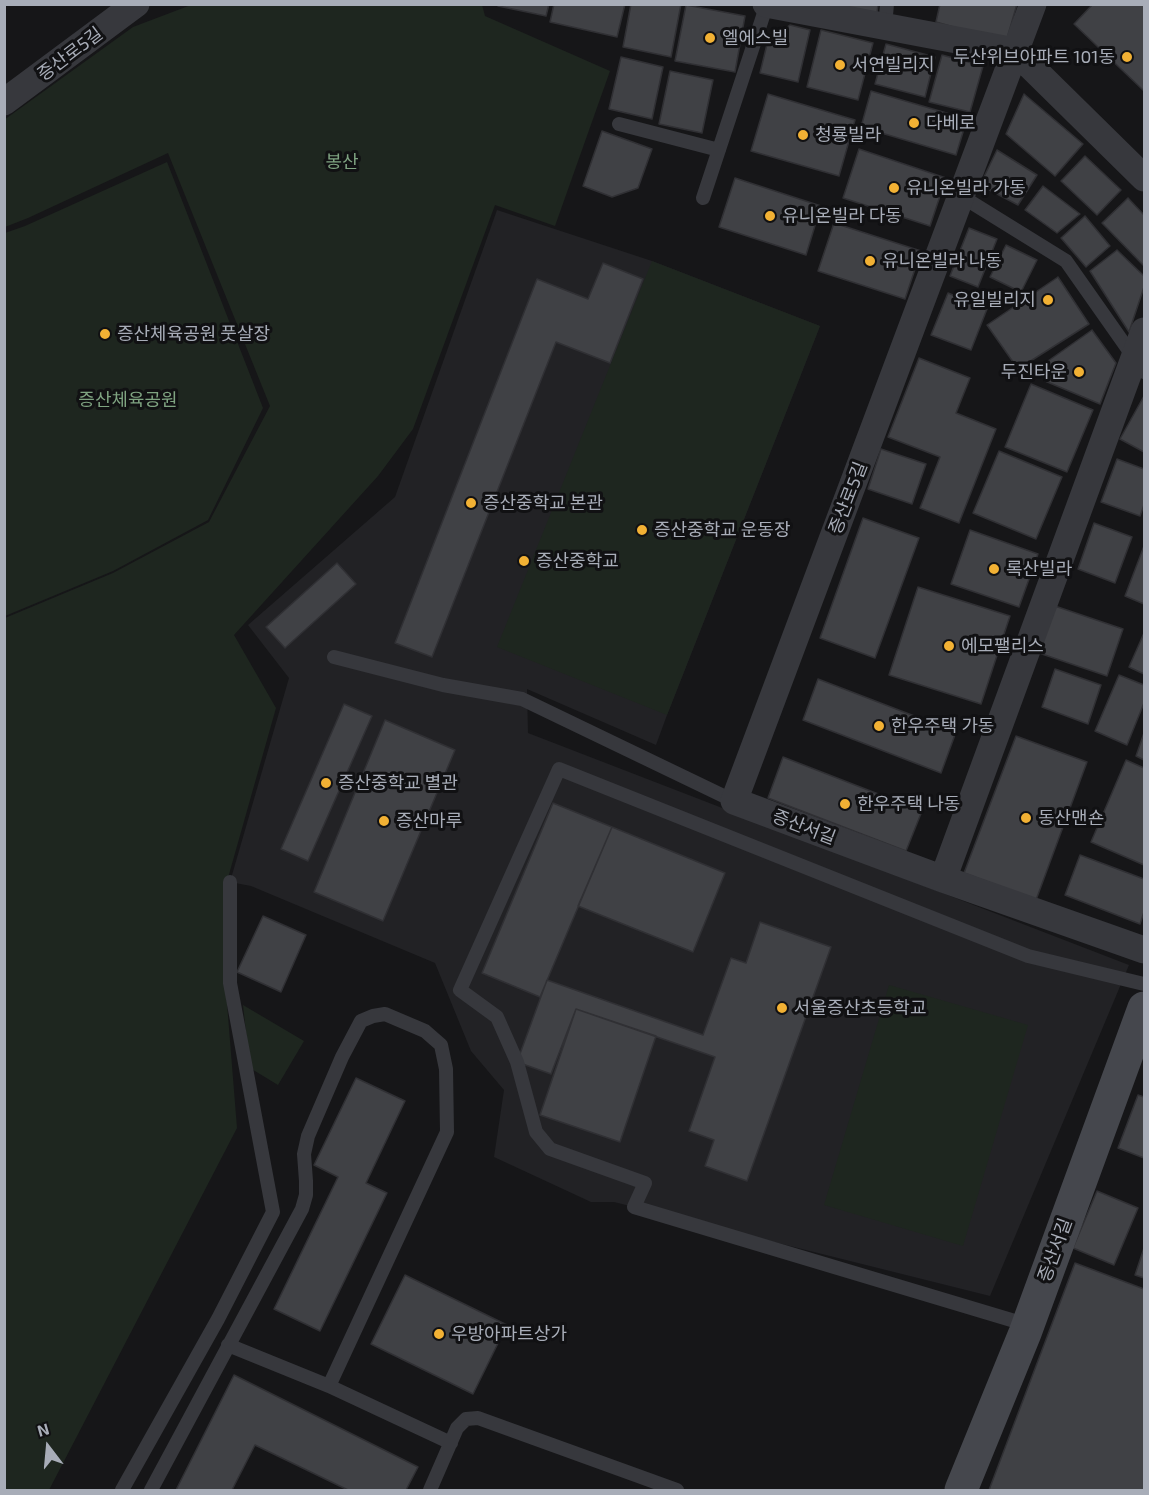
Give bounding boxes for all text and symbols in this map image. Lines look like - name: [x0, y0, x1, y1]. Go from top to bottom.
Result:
- street label: 증산로5길: [33, 23, 107, 85]
- place label: 엘에스빌: [722, 27, 788, 49]
- marker: 엘에스빌: [703, 31, 717, 45]
- place label: 두산위브아파트 101동: [953, 46, 1115, 68]
- marker: 두산위브아파트 101동: [1120, 50, 1134, 64]
- place label: 서연빌리지: [852, 54, 935, 76]
- marker: 서연빌리지: [833, 58, 847, 72]
- place label: 다베로: [926, 112, 976, 134]
- marker: 다베로: [907, 116, 921, 130]
- place label: 청룡빌라: [815, 124, 881, 146]
- marker: 청룡빌라: [796, 128, 810, 142]
- park label: 봉산: [325, 151, 359, 173]
- place label: 유니온빌라 가동: [906, 177, 1026, 199]
- marker: 유니온빌라 가동: [887, 181, 901, 195]
- place label: 유니온빌라 다동: [782, 205, 902, 227]
- marker: 유니온빌라 다동: [763, 209, 777, 223]
- place label: 유니온빌라 나동: [882, 250, 1002, 272]
- marker: 유니온빌라 나동: [863, 254, 877, 268]
- place label: 유일빌리지: [953, 289, 1036, 311]
- marker: 유일빌리지: [1041, 293, 1055, 307]
- place label: 증산체육공원 풋살장: [117, 323, 270, 345]
- marker: 증산체육공원 풋살장: [98, 327, 112, 341]
- place label: 두진타운: [1001, 361, 1067, 383]
- marker: 두진타운: [1072, 365, 1086, 379]
- park label: 증산체육공원: [78, 389, 178, 411]
- street label: 증산로5길: [824, 459, 872, 537]
- place label: 증산중학교 본관: [483, 492, 603, 514]
- marker: 증산중학교 본관: [464, 496, 478, 510]
- place label: 증산중학교 운동장: [654, 519, 790, 541]
- marker: 증산중학교 운동장: [635, 523, 649, 537]
- place label: 증산중학교: [536, 550, 619, 572]
- marker: 증산중학교: [517, 554, 531, 568]
- place label: 록산빌라: [1006, 558, 1072, 580]
- marker: 록산빌라: [987, 562, 1001, 576]
- place label: 에모팰리스: [961, 635, 1044, 657]
- marker: 에모팰리스: [942, 639, 956, 653]
- place label: 한우주택 가동: [891, 715, 994, 737]
- marker: 한우주택 가동: [872, 719, 886, 733]
- place label: 증산중학교 별관: [338, 772, 458, 794]
- marker: 증산중학교 별관: [319, 776, 333, 790]
- place label: 한우주택 나동: [857, 793, 960, 815]
- marker: 한우주택 나동: [838, 797, 852, 811]
- street label: 증산서길: [769, 805, 839, 849]
- place label: 동산맨숀: [1038, 807, 1104, 829]
- place label: 증산마루: [396, 810, 462, 832]
- marker: 동산맨숀: [1019, 811, 1033, 825]
- marker: 증산마루: [377, 814, 391, 828]
- place label: 서울증산초등학교: [794, 997, 926, 1019]
- marker: 서울증산초등학교: [775, 1001, 789, 1015]
- street label: 증산서길: [1034, 1215, 1076, 1285]
- place label: 우방아파트상가: [451, 1323, 567, 1345]
- marker: 우방아파트상가: [432, 1327, 446, 1341]
- north arrow: [18, 1417, 78, 1477]
- text: N: [35, 1418, 51, 1440]

